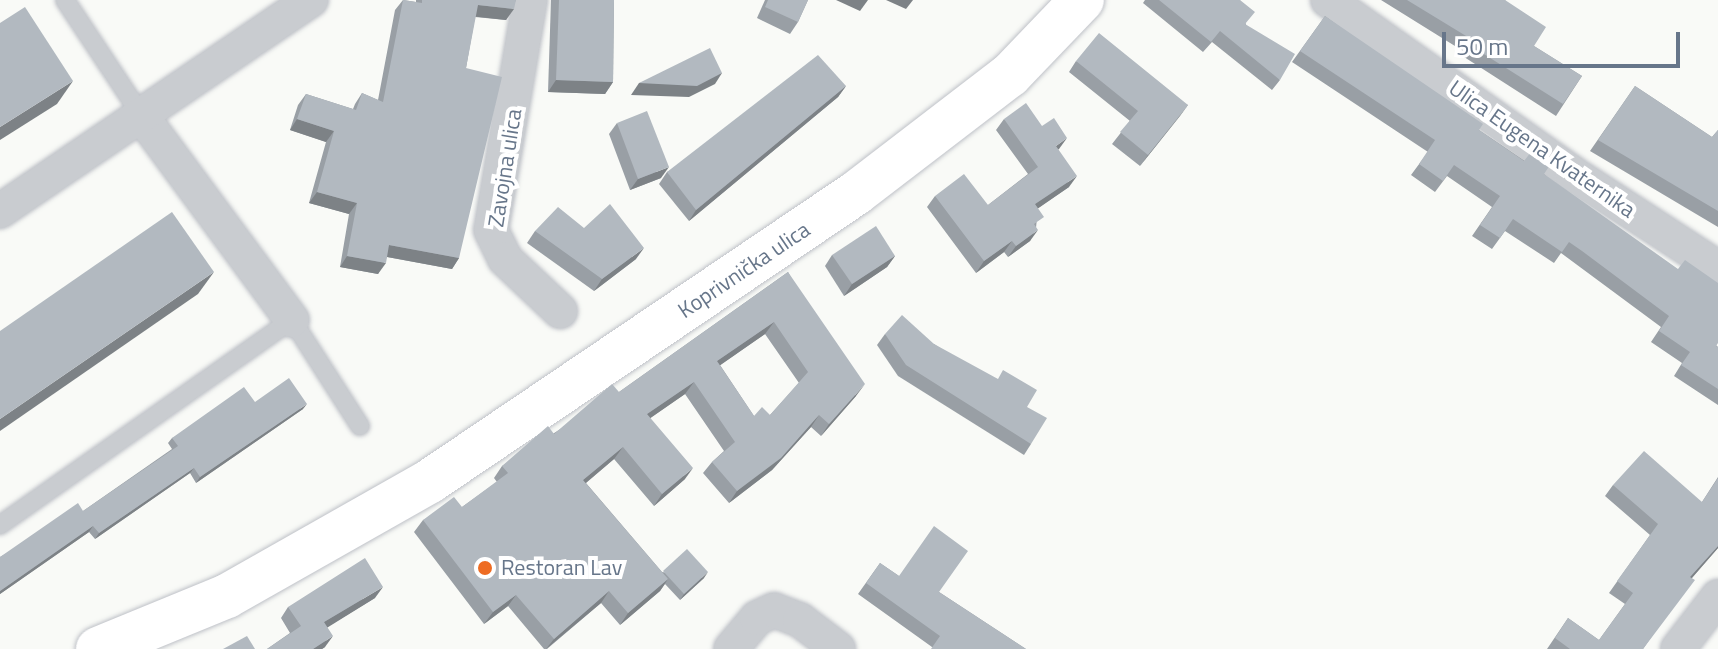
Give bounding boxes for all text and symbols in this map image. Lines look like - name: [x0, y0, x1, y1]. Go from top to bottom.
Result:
- scale bar: [1446, 16, 1684, 66]
- text: 50 m: [1456, 28, 1508, 64]
- street label: Ulica Eugena Kvaternika: [1444, 75, 1640, 223]
- street label: Zavojna ulica: [483, 107, 527, 229]
- street label: Koprivnička ulica: [673, 216, 815, 324]
- place label: Restoran Lav: [501, 555, 622, 581]
- marker: Restoran Lav: [476, 559, 494, 577]

